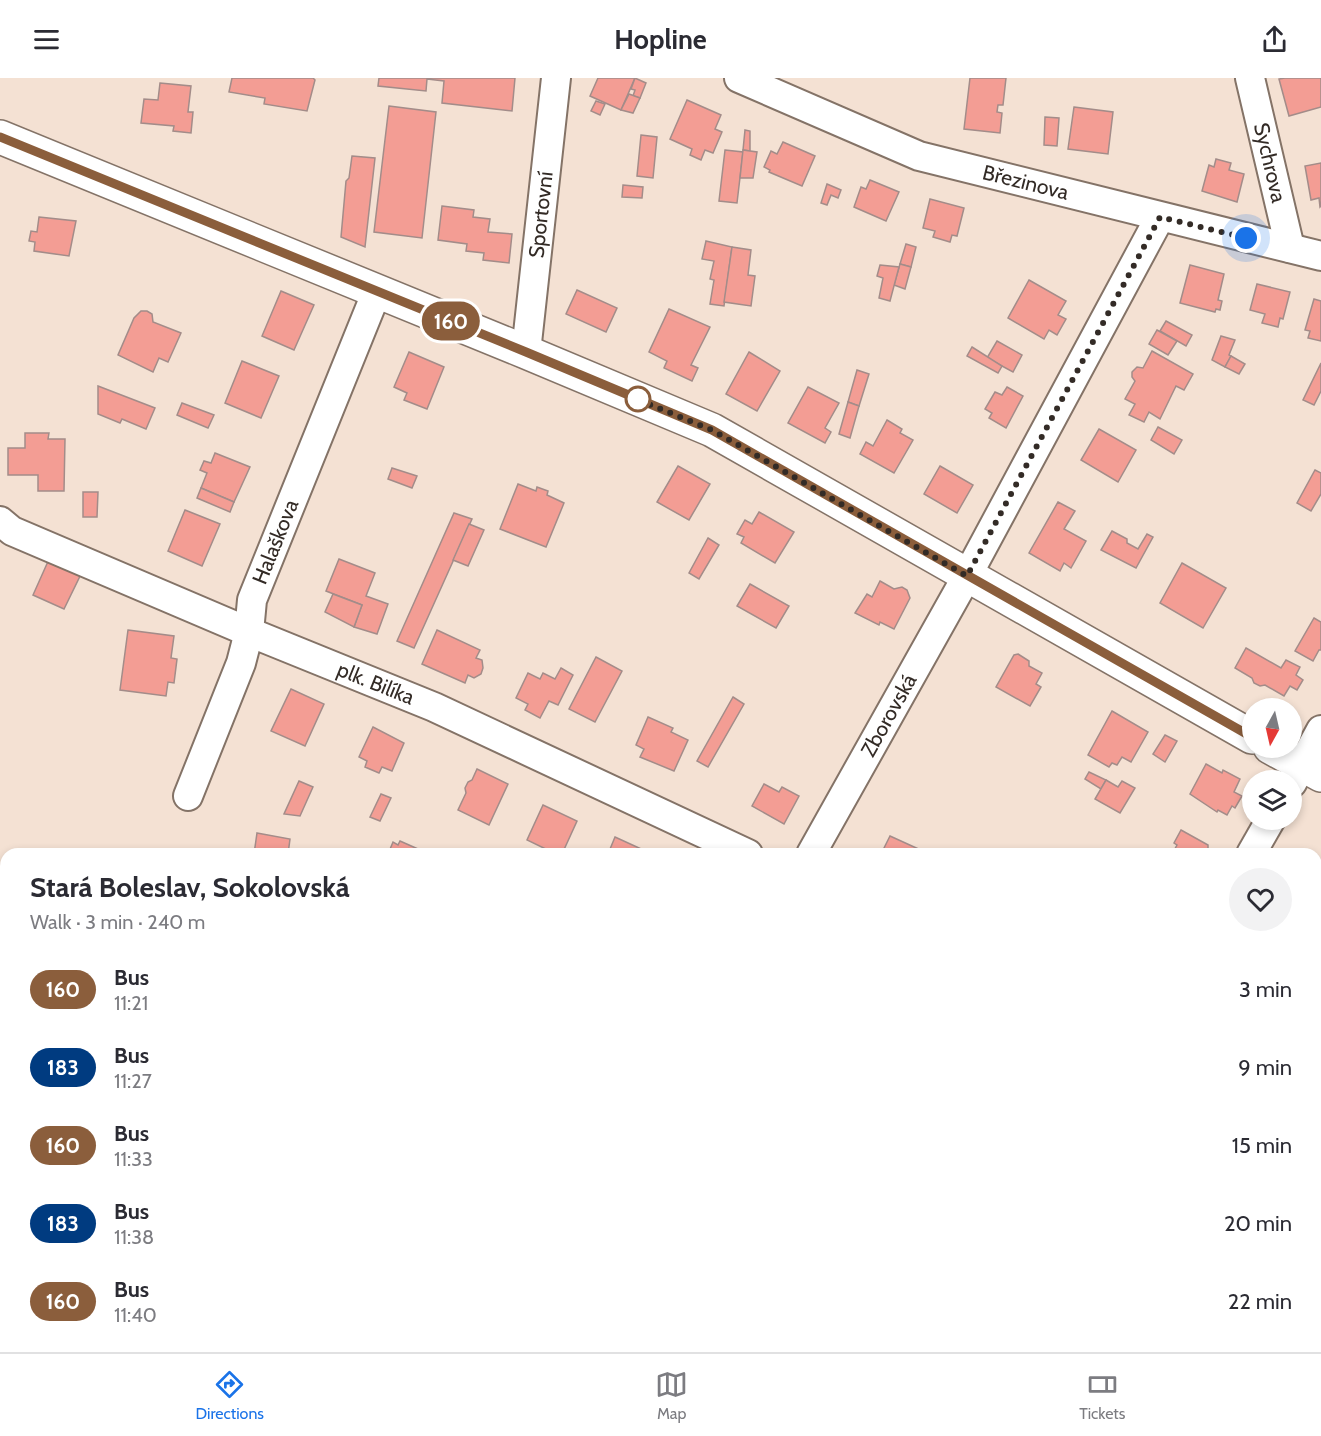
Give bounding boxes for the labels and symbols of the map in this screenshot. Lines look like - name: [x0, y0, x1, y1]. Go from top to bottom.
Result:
- street label: Sychrova: [1249, 120, 1292, 205]
- street label: Březinova: [980, 159, 1071, 205]
- street label: Sportovní: [523, 170, 558, 259]
- your location: [1231, 223, 1261, 253]
- line badge: 160: [416, 302, 486, 340]
- unlabelled marker: [625, 386, 651, 412]
- street label: Halaškova: [247, 496, 303, 588]
- street label: plk. Bilíka: [334, 656, 418, 710]
- street label: Zborovská: [855, 669, 922, 761]
- north arrow: [1242, 698, 1302, 758]

